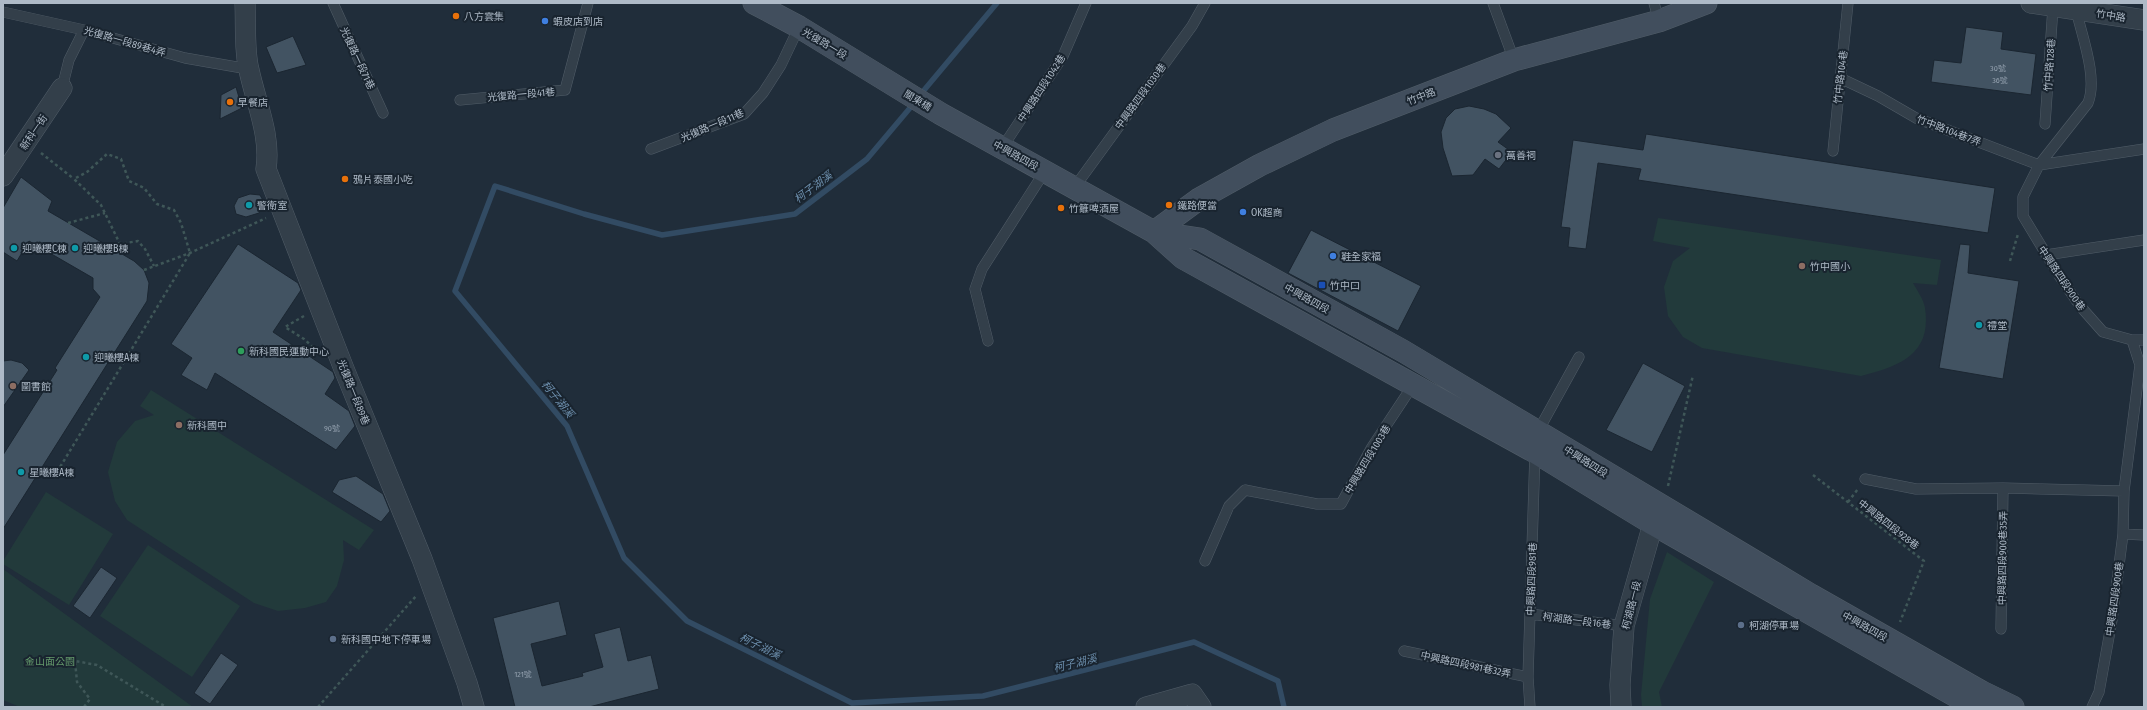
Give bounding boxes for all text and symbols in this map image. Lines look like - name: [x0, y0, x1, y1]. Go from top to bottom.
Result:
- street label: 竹中路: [2095, 8, 2127, 24]
- marker: 八方雲集: [451, 11, 461, 21]
- place label: 八方雲集: [464, 11, 504, 23]
- marker: 蝦皮店到店: [540, 16, 550, 26]
- place label: 蝦皮店到店: [553, 16, 603, 28]
- street label: 光復路一段89巷4弄: [82, 25, 167, 59]
- street label: 光復路一段71巷: [337, 25, 377, 92]
- street label: 光復路一段: [800, 26, 849, 62]
- street label: 竹中路128巷: [2042, 38, 2058, 92]
- street label: 竹中路104巷: [1832, 50, 1850, 105]
- street label: 中興路四段1042巷: [1016, 52, 1068, 125]
- street label: 中興路四段1030巷: [1113, 61, 1169, 132]
- house number: 30號: [1990, 64, 2006, 73]
- house number: 36號: [1992, 76, 2008, 85]
- street label: 光復路一段41巷: [487, 86, 556, 104]
- street label: 竹中路: [1405, 86, 1438, 108]
- street label: 關東橋: [902, 88, 933, 114]
- marker: 早餐店: [225, 97, 235, 107]
- place label: 早餐店: [238, 97, 268, 109]
- street label: 光復路一段11巷: [679, 107, 746, 145]
- street label: 新科一街: [18, 113, 50, 152]
- street label: 竹中路104巷7弄: [1915, 113, 1983, 149]
- street label: 中興路四段: [991, 139, 1040, 173]
- marker: 萬善祠: [1493, 150, 1503, 160]
- place label: 萬善祠: [1506, 150, 1536, 162]
- water label: 柯子湖溪: [792, 168, 836, 206]
- marker: 鴉片泰國小吃: [340, 174, 350, 184]
- place label: 鴉片泰國小吃: [353, 174, 413, 186]
- marker: 警衛室: [244, 200, 254, 210]
- place label: 警衛室: [257, 200, 287, 212]
- marker: 鐵路便當: [1164, 200, 1174, 210]
- place label: 鐵路便當: [1177, 200, 1217, 212]
- marker: 竹籬啤酒屋: [1056, 203, 1066, 213]
- place label: 竹籬啤酒屋: [1069, 203, 1119, 215]
- marker: OK超商: [1238, 207, 1248, 217]
- place label: OK超商: [1251, 207, 1283, 219]
- marker: 迎曦樓C棟: [9, 243, 19, 253]
- place label: 迎曦樓C棟: [22, 243, 67, 255]
- marker: 迎曦樓B棟: [70, 243, 80, 253]
- place label: 迎曦樓B棟: [83, 243, 128, 255]
- street label: 中興路四段900巷: [2035, 244, 2087, 313]
- marker: 鞋全家福: [1328, 251, 1338, 261]
- place label: 鞋全家福: [1341, 251, 1381, 263]
- marker: 竹中國小: [1797, 261, 1807, 271]
- place label: 竹中國小: [1810, 261, 1850, 273]
- marker: 竹中口: [1317, 280, 1327, 290]
- place label: 竹中口: [1330, 280, 1360, 292]
- street label: 中興路四段: [1282, 282, 1331, 316]
- marker: 禮堂: [1974, 320, 1984, 330]
- place label: 禮堂: [1987, 320, 2007, 332]
- marker: 新科國民運動中心: [236, 346, 246, 356]
- place label: 新科國民運動中心: [249, 346, 329, 358]
- marker: 迎曦樓A棟: [81, 352, 91, 362]
- place label: 迎曦樓A棟: [94, 352, 139, 364]
- street label: 光復路一段89巷: [334, 358, 372, 427]
- water label: 柯子湖溪: [539, 378, 578, 422]
- marker: 圖書館: [8, 381, 18, 391]
- place label: 圖書館: [21, 381, 51, 393]
- marker: 新科國中: [174, 420, 184, 430]
- place label: 新科國中: [187, 420, 227, 432]
- street label: 中興路四段1003巷: [1342, 423, 1393, 496]
- house number: 90號: [324, 424, 340, 433]
- street label: 中興路四段: [1561, 444, 1610, 480]
- marker: 星曦樓A棟: [16, 467, 26, 477]
- place label: 星曦樓A棟: [29, 467, 74, 479]
- street label: 中興路四段928巷: [1855, 497, 1921, 552]
- street label: 中興路四段900巷35弄: [1996, 511, 2010, 605]
- street label: 中興路四段981巷: [1525, 542, 1539, 616]
- street label: 中興路四段900巷: [2104, 561, 2126, 637]
- street label: 柯湖路一段: [1620, 580, 1644, 631]
- street label: 中興路四段: [1840, 610, 1889, 644]
- street label: 柯湖路一段16巷: [1542, 611, 1612, 631]
- marker: 柯湖停車場: [1736, 620, 1746, 630]
- place label: 柯湖停車場: [1749, 620, 1799, 632]
- water label: 柯子湖溪: [737, 631, 784, 663]
- marker: 新科國中地下停車場: [328, 634, 338, 644]
- place label: 新科國中地下停車場: [341, 634, 431, 646]
- street label: 中興路四段981巷32弄: [1419, 650, 1512, 680]
- water label: 柯子湖溪: [1052, 651, 1100, 675]
- park label: 金山面公園: [25, 656, 75, 668]
- house number: 121號: [514, 670, 532, 679]

